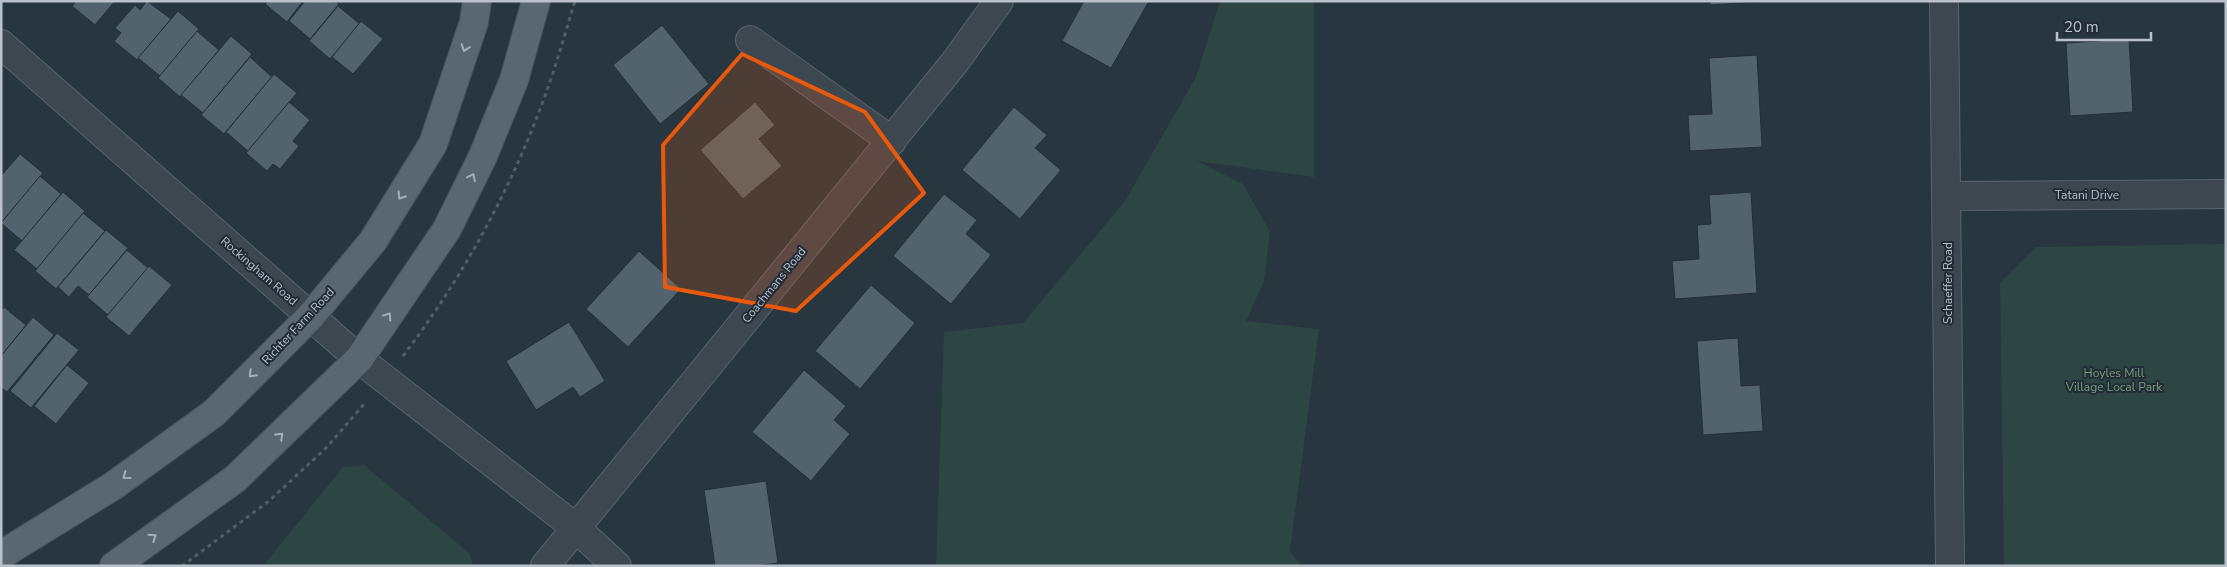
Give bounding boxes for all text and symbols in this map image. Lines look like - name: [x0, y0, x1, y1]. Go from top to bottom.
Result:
- scale bar: [2057, 10, 2151, 42]
- text: 20 m: [2064, 17, 2099, 37]
- one-way arrow: [461, 44, 471, 52]
- one-way arrow: [466, 174, 476, 183]
- street label: Tatani Drive: [2055, 187, 2119, 203]
- one-way arrow: [397, 191, 407, 200]
- street label: Rockingham Road: [217, 233, 301, 309]
- street label: Schaeffer Road: [1940, 242, 1956, 324]
- street label: Coachmans Road: [738, 244, 810, 326]
- street label: Richter Farm Road: [258, 284, 338, 368]
- one-way arrow: [382, 312, 391, 322]
- park label: Hoyles Mill Village Local Park: [2065, 365, 2163, 395]
- one-way arrow: [249, 368, 258, 377]
- one-way arrow: [274, 433, 283, 442]
- one-way arrow: [122, 470, 132, 479]
- one-way arrow: [147, 535, 156, 543]

